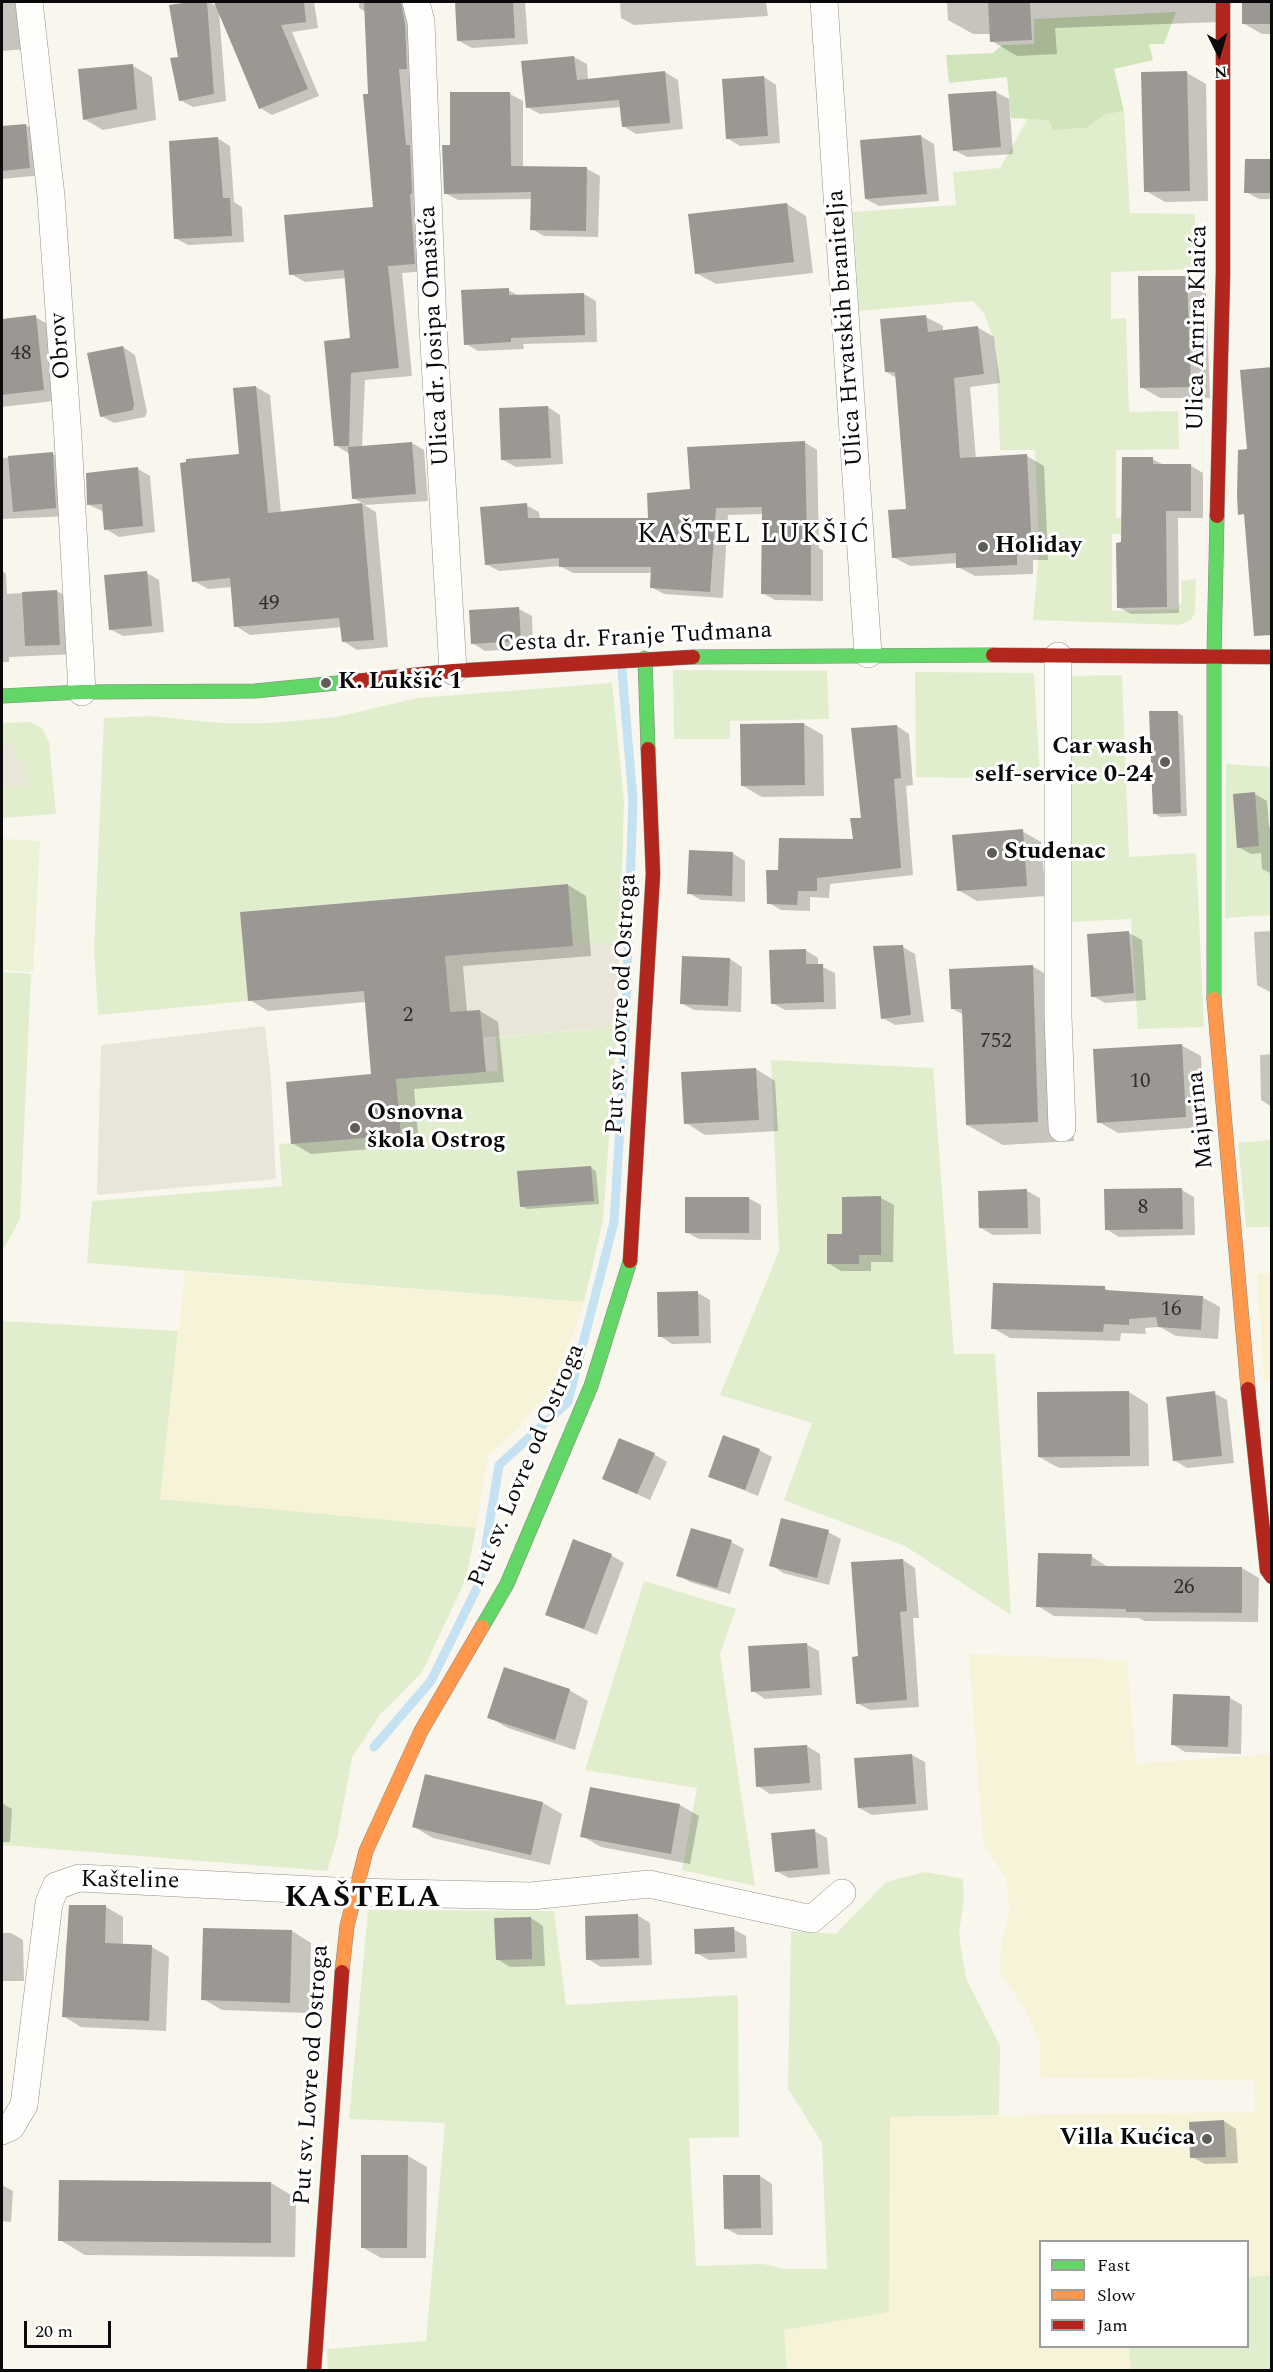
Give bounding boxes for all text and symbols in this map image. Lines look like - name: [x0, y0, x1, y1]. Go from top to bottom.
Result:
- north arrow: [1189, 24, 1249, 84]
- text: N: [1213, 59, 1228, 84]
- street label: Ulica Hrvatskih branitelja: [823, 189, 871, 467]
- street label: Ulica dr. Josipa Omašića: [415, 205, 457, 467]
- street label: Ulica Arnira Klaića: [1183, 225, 1215, 431]
- street label: Obrov: [45, 312, 79, 380]
- house number: 48: [11, 342, 31, 368]
- district label: KAŠTEL LUKŠIĆ: [637, 521, 871, 553]
- place label: Holiday: [995, 533, 1082, 561]
- marker: Holiday: [976, 540, 990, 554]
- house number: 49: [259, 592, 279, 618]
- street label: Cesta dr. Franje Tuđmana: [497, 617, 773, 661]
- place label: K. Lukšić 1: [338, 669, 462, 697]
- marker: K. Lukšić 1: [319, 676, 333, 690]
- place label: Car wash self-service 0-24: [975, 734, 1153, 790]
- marker: Car wash self-service 0-24: [1158, 755, 1172, 769]
- place label: Studenac: [1004, 839, 1106, 867]
- marker: Studenac: [985, 846, 999, 860]
- street label: Put sv. Lovre od Ostroga: [602, 873, 644, 1135]
- house number: 2: [403, 1004, 413, 1030]
- house number: 752: [980, 1030, 1012, 1056]
- house number: 10: [1130, 1070, 1150, 1096]
- street label: Majurina: [1183, 1070, 1221, 1170]
- place label: Osnovna škola Ostrog: [367, 1100, 506, 1156]
- marker: Osnovna škola Ostrog: [348, 1121, 362, 1135]
- house number: 8: [1138, 1196, 1148, 1222]
- house number: 16: [1161, 1298, 1181, 1324]
- street label: Put sv. Lovre od Ostroga: [464, 1340, 592, 1592]
- house number: 26: [1174, 1576, 1194, 1602]
- street label: Kašteline: [80, 1867, 180, 1897]
- district label: KAŠTELA: [285, 1882, 441, 1918]
- street label: Put sv. Lovre od Ostroga: [290, 1944, 336, 2206]
- place label: Villa Kućica: [1059, 2125, 1195, 2153]
- marker: Villa Kućica: [1200, 2132, 1214, 2146]
- legend: [1039, 2240, 1249, 2348]
- text: Fast: [1097, 2252, 1130, 2279]
- text: Slow: [1097, 2282, 1135, 2309]
- scale bar: [27, 2309, 114, 2347]
- text: Jam: [1097, 2312, 1128, 2339]
- text: 20 m: [35, 2318, 73, 2345]

